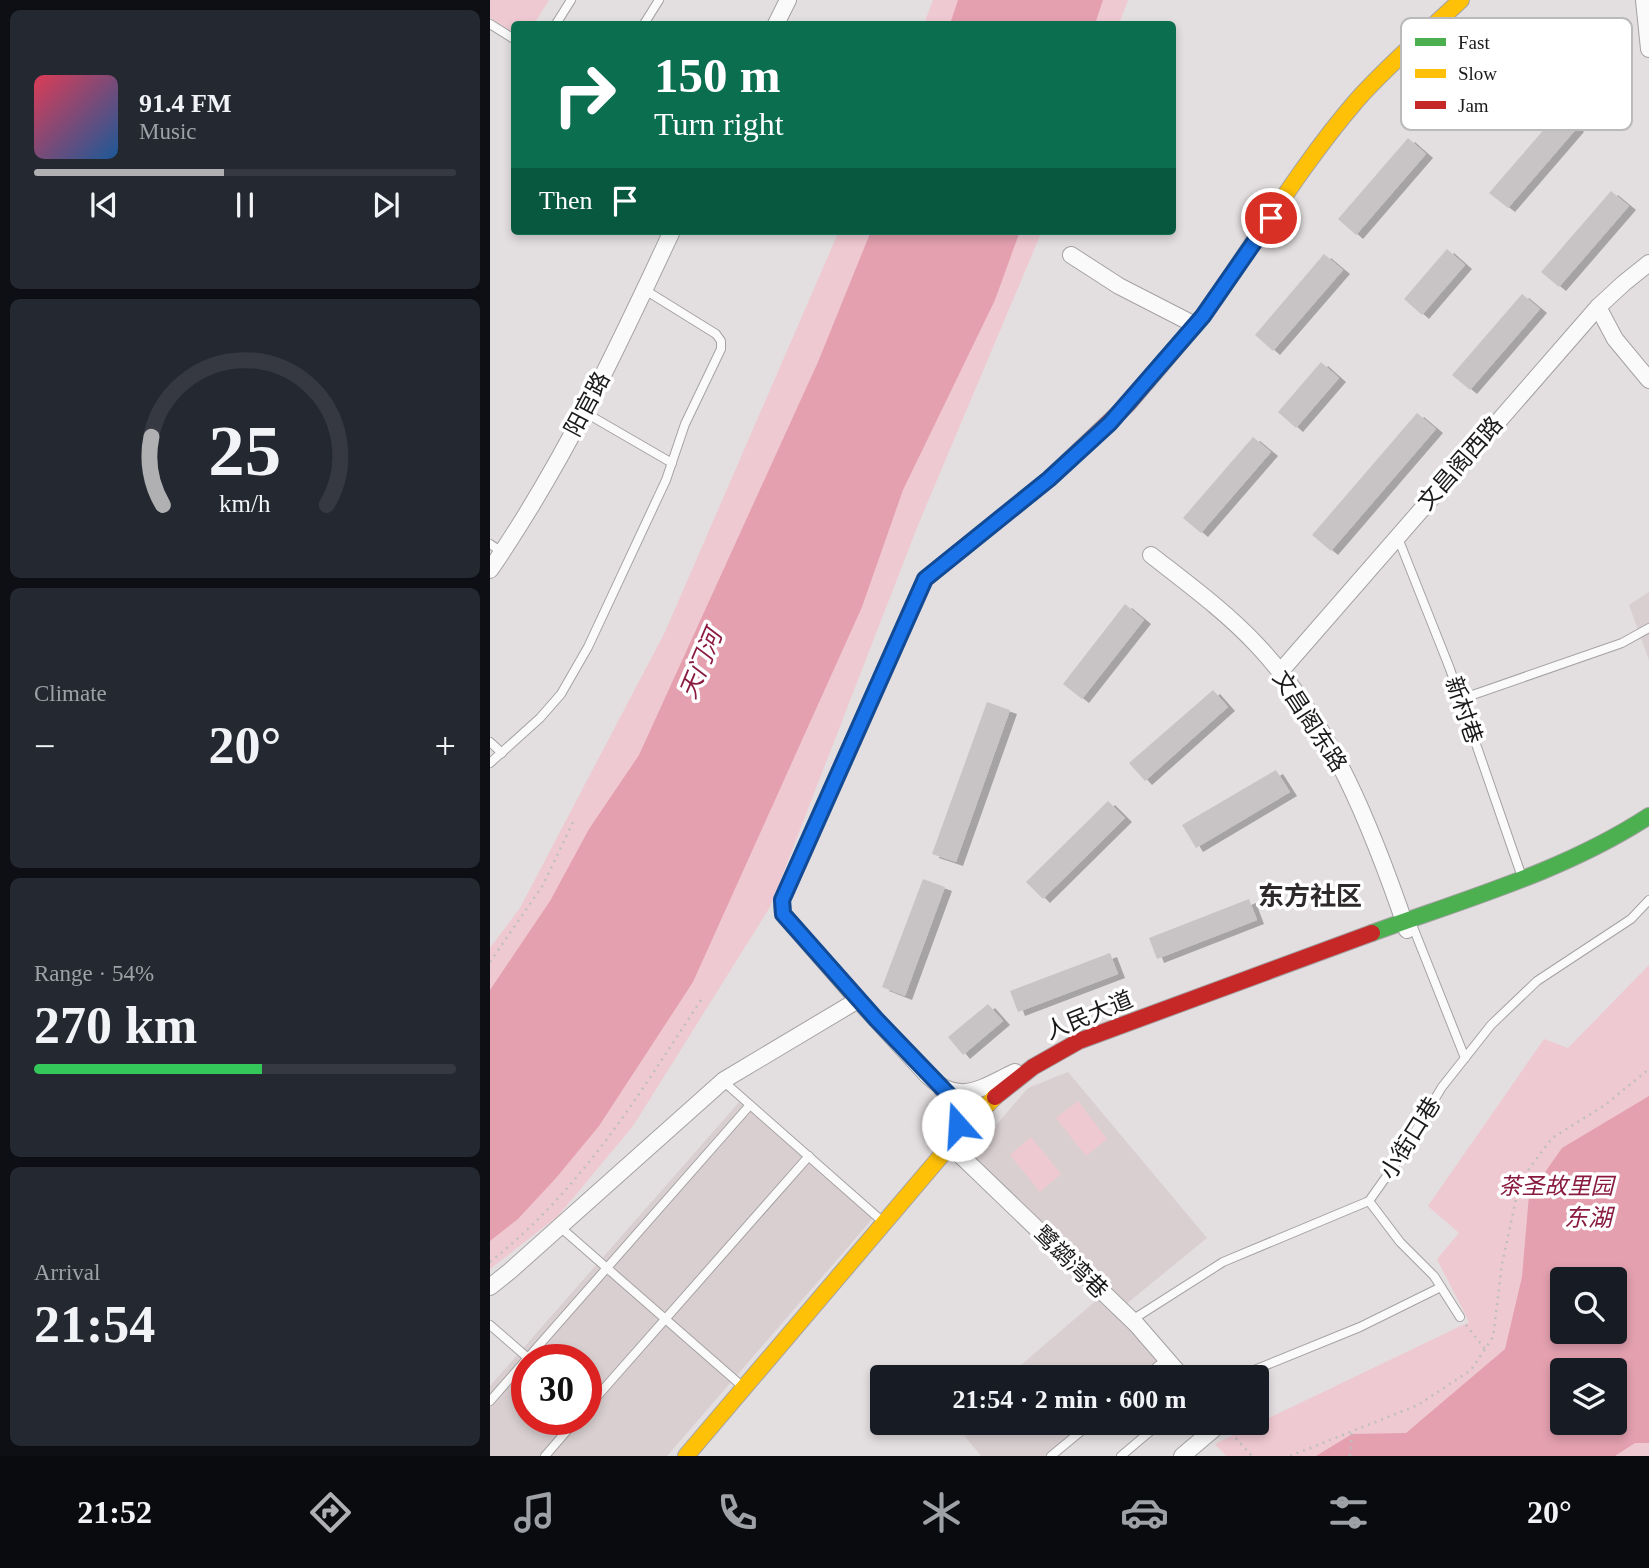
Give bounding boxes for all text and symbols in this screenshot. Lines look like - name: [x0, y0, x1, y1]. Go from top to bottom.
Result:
- legend: [1401, 18, 1632, 130]
- text: Fast: [1458, 32, 1490, 53]
- text: 150 m: [654, 48, 781, 103]
- icon: right: [539, 49, 630, 140]
- text: Slow: [1458, 63, 1497, 84]
- text: 91.4 FM: [139, 89, 231, 118]
- text: Jam: [1458, 95, 1489, 116]
- text: Turn right: [654, 106, 784, 142]
- text: Music: [139, 119, 197, 144]
- icon: arrive: [606, 182, 644, 220]
- icon: previous: [85, 186, 123, 224]
- icon: pause: [226, 186, 264, 224]
- icon: next: [367, 186, 405, 224]
- text: Then: [539, 186, 592, 215]
- pin: [1241, 188, 1301, 248]
- icon: arrive: [1252, 199, 1290, 237]
- street label: 阳官路: [560, 368, 615, 441]
- text: 25: [209, 410, 281, 491]
- street label: 文昌阁西路: [1413, 412, 1508, 515]
- text: km/h: [219, 490, 271, 517]
- water label: 天门河: [675, 622, 729, 702]
- street label: 文昌阁东路: [1268, 666, 1351, 776]
- street label: 新村巷: [1440, 673, 1487, 747]
- text: Climate: [34, 681, 107, 706]
- text: 20°: [209, 717, 281, 774]
- text: −: [34, 725, 55, 767]
- text: +: [435, 725, 456, 767]
- district label: 东方社区: [1258, 882, 1362, 911]
- text: Range · 54%: [34, 961, 154, 986]
- street label: 人民大道: [1042, 987, 1137, 1044]
- text: 270 km: [34, 997, 197, 1054]
- position arrow: [921, 1088, 995, 1162]
- street label: 小街口巷: [1375, 1093, 1445, 1184]
- park label: 茶圣故里园: [1499, 1174, 1617, 1199]
- water label: 东湖: [1564, 1205, 1616, 1231]
- street label: 鹭鹚湾巷: [1029, 1221, 1112, 1303]
- text: Arrival: [34, 1260, 100, 1285]
- map controls: [1550, 1267, 1627, 1435]
- button: search: [1550, 1267, 1627, 1344]
- text: 21:54: [34, 1296, 155, 1353]
- speed limit sign: 30: [511, 1344, 602, 1435]
- button: layers: [1550, 1358, 1627, 1435]
- text: 21:54 · 2 min · 600 m: [953, 1385, 1187, 1414]
- icon: directions: [306, 1488, 355, 1537]
- icon: music: [510, 1488, 559, 1537]
- icon: phone: [713, 1488, 762, 1537]
- icon: climate: [917, 1488, 966, 1537]
- icon: car: [1120, 1488, 1169, 1537]
- icon: filters: [1324, 1488, 1373, 1537]
- text: 21:52: [77, 1494, 152, 1530]
- text: 20°: [1527, 1494, 1572, 1530]

